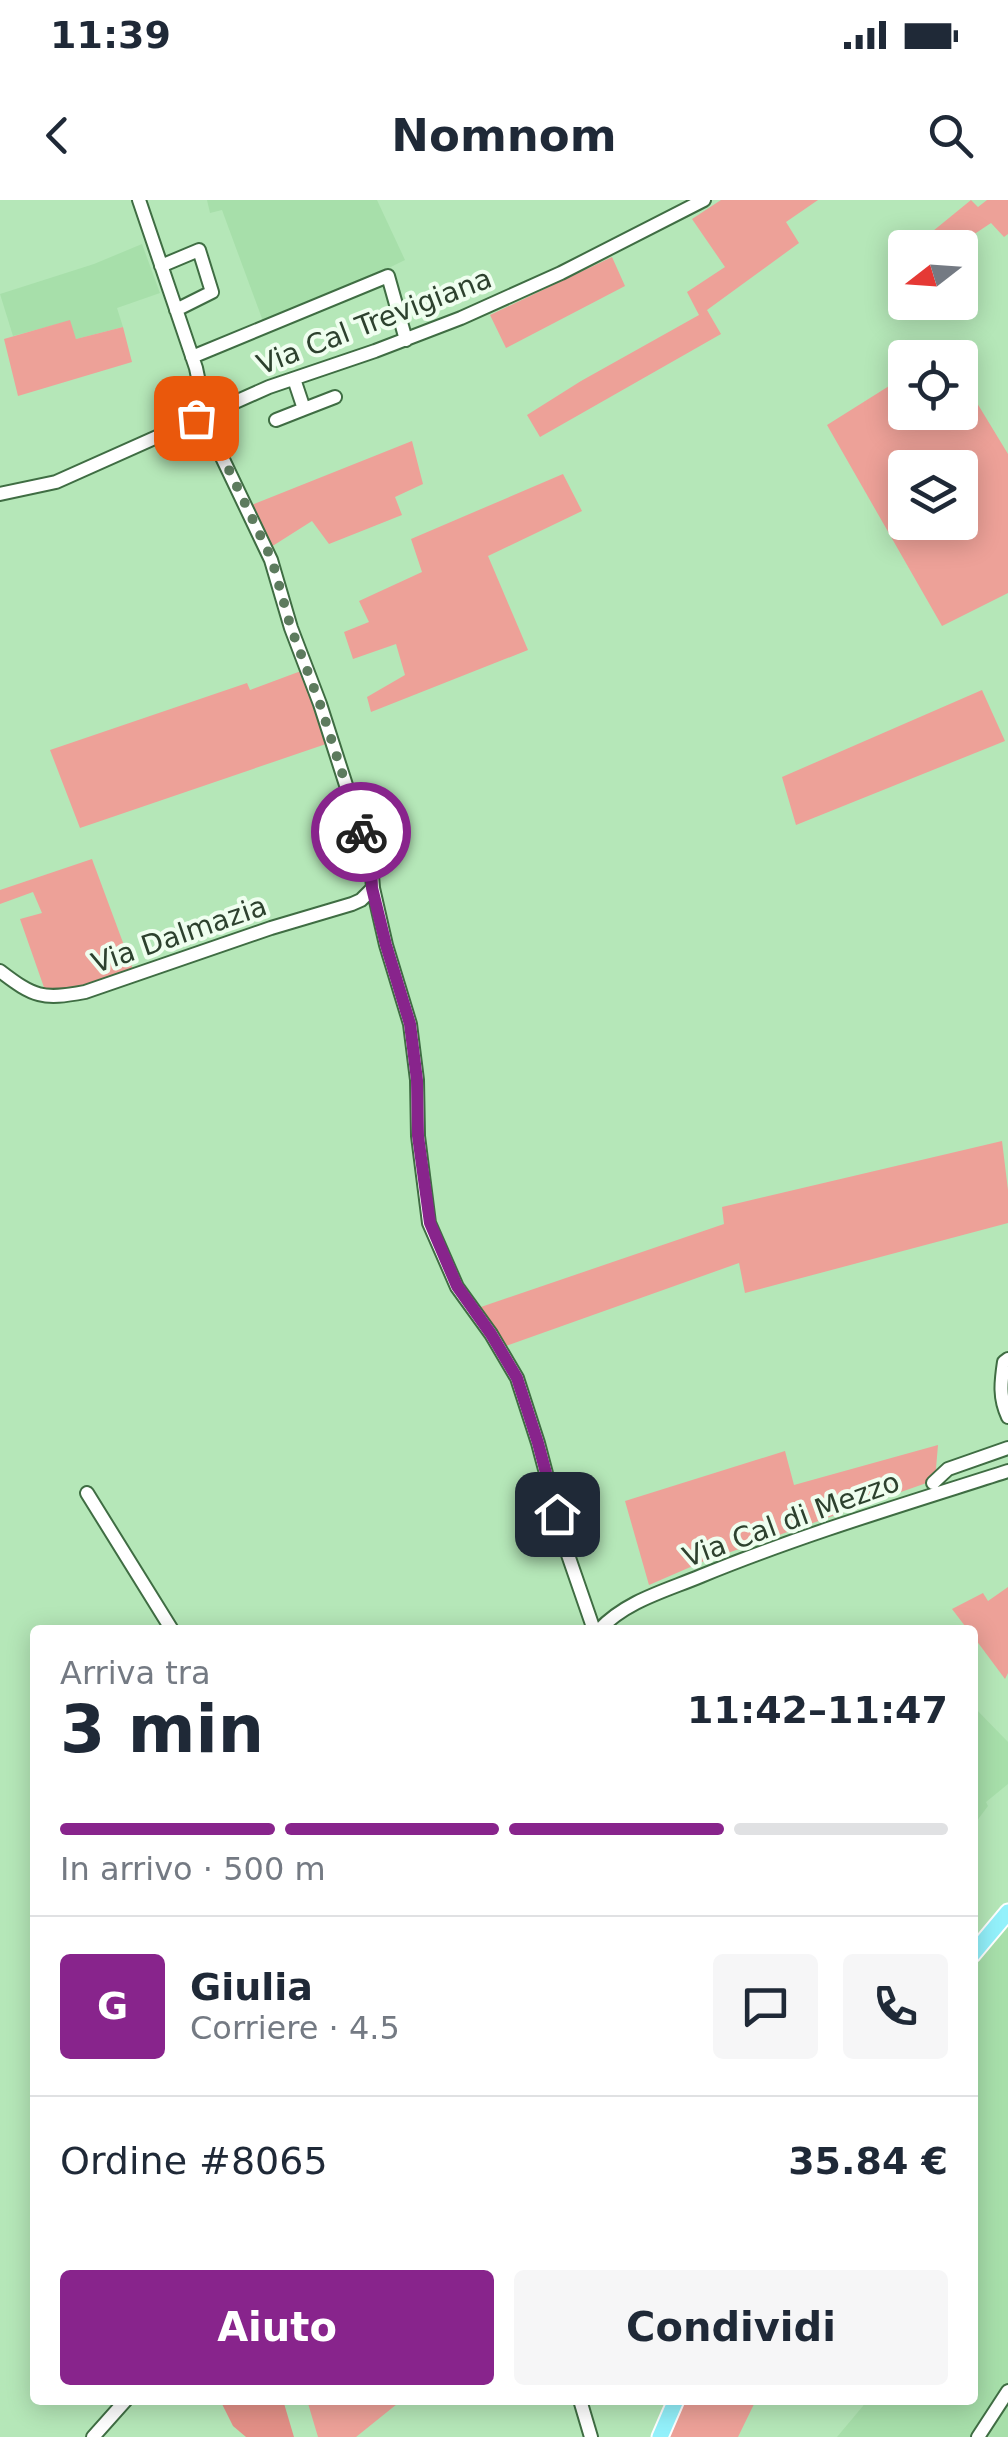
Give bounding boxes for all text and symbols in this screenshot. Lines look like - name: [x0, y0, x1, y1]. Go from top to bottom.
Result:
- text: 11:39: [50, 13, 171, 57]
- icon: back: [30, 108, 85, 163]
- icon: search: [923, 108, 978, 163]
- text: Nomnom: [391, 109, 617, 162]
- north arrow: [888, 230, 978, 320]
- map controls: [888, 230, 978, 540]
- street label: Via Cal Trevigiana: [252, 261, 496, 381]
- button: locate: [888, 340, 978, 430]
- pin: [154, 376, 239, 461]
- icon: bag: [169, 391, 224, 446]
- button: layers: [888, 450, 978, 540]
- courier: [311, 782, 411, 882]
- icon: bike: [334, 805, 389, 860]
- street label: Via Dalmazia: [87, 889, 271, 980]
- street label: Via Cal di Mezzo: [678, 1465, 904, 1574]
- pin: [515, 1472, 600, 1557]
- icon: home: [530, 1487, 585, 1542]
- text: Arriva tra: [60, 1654, 211, 1692]
- text: 11:42–11:47: [687, 1688, 948, 1732]
- text: 3 min: [60, 1692, 264, 1767]
- text: In arrivo · 500 m: [60, 1850, 326, 1888]
- button: chat: [713, 1954, 818, 2059]
- button: phone: [843, 1954, 948, 2059]
- text: Giulia: [190, 1965, 313, 2009]
- text: G: [97, 1984, 128, 2028]
- text: Corriere · 4.5: [190, 2009, 400, 2047]
- text: Ordine #8065: [60, 2139, 328, 2183]
- text: 35.84 €: [788, 2139, 948, 2183]
- button: Aiuto: [60, 2270, 494, 2385]
- button: Condividi: [514, 2270, 948, 2385]

